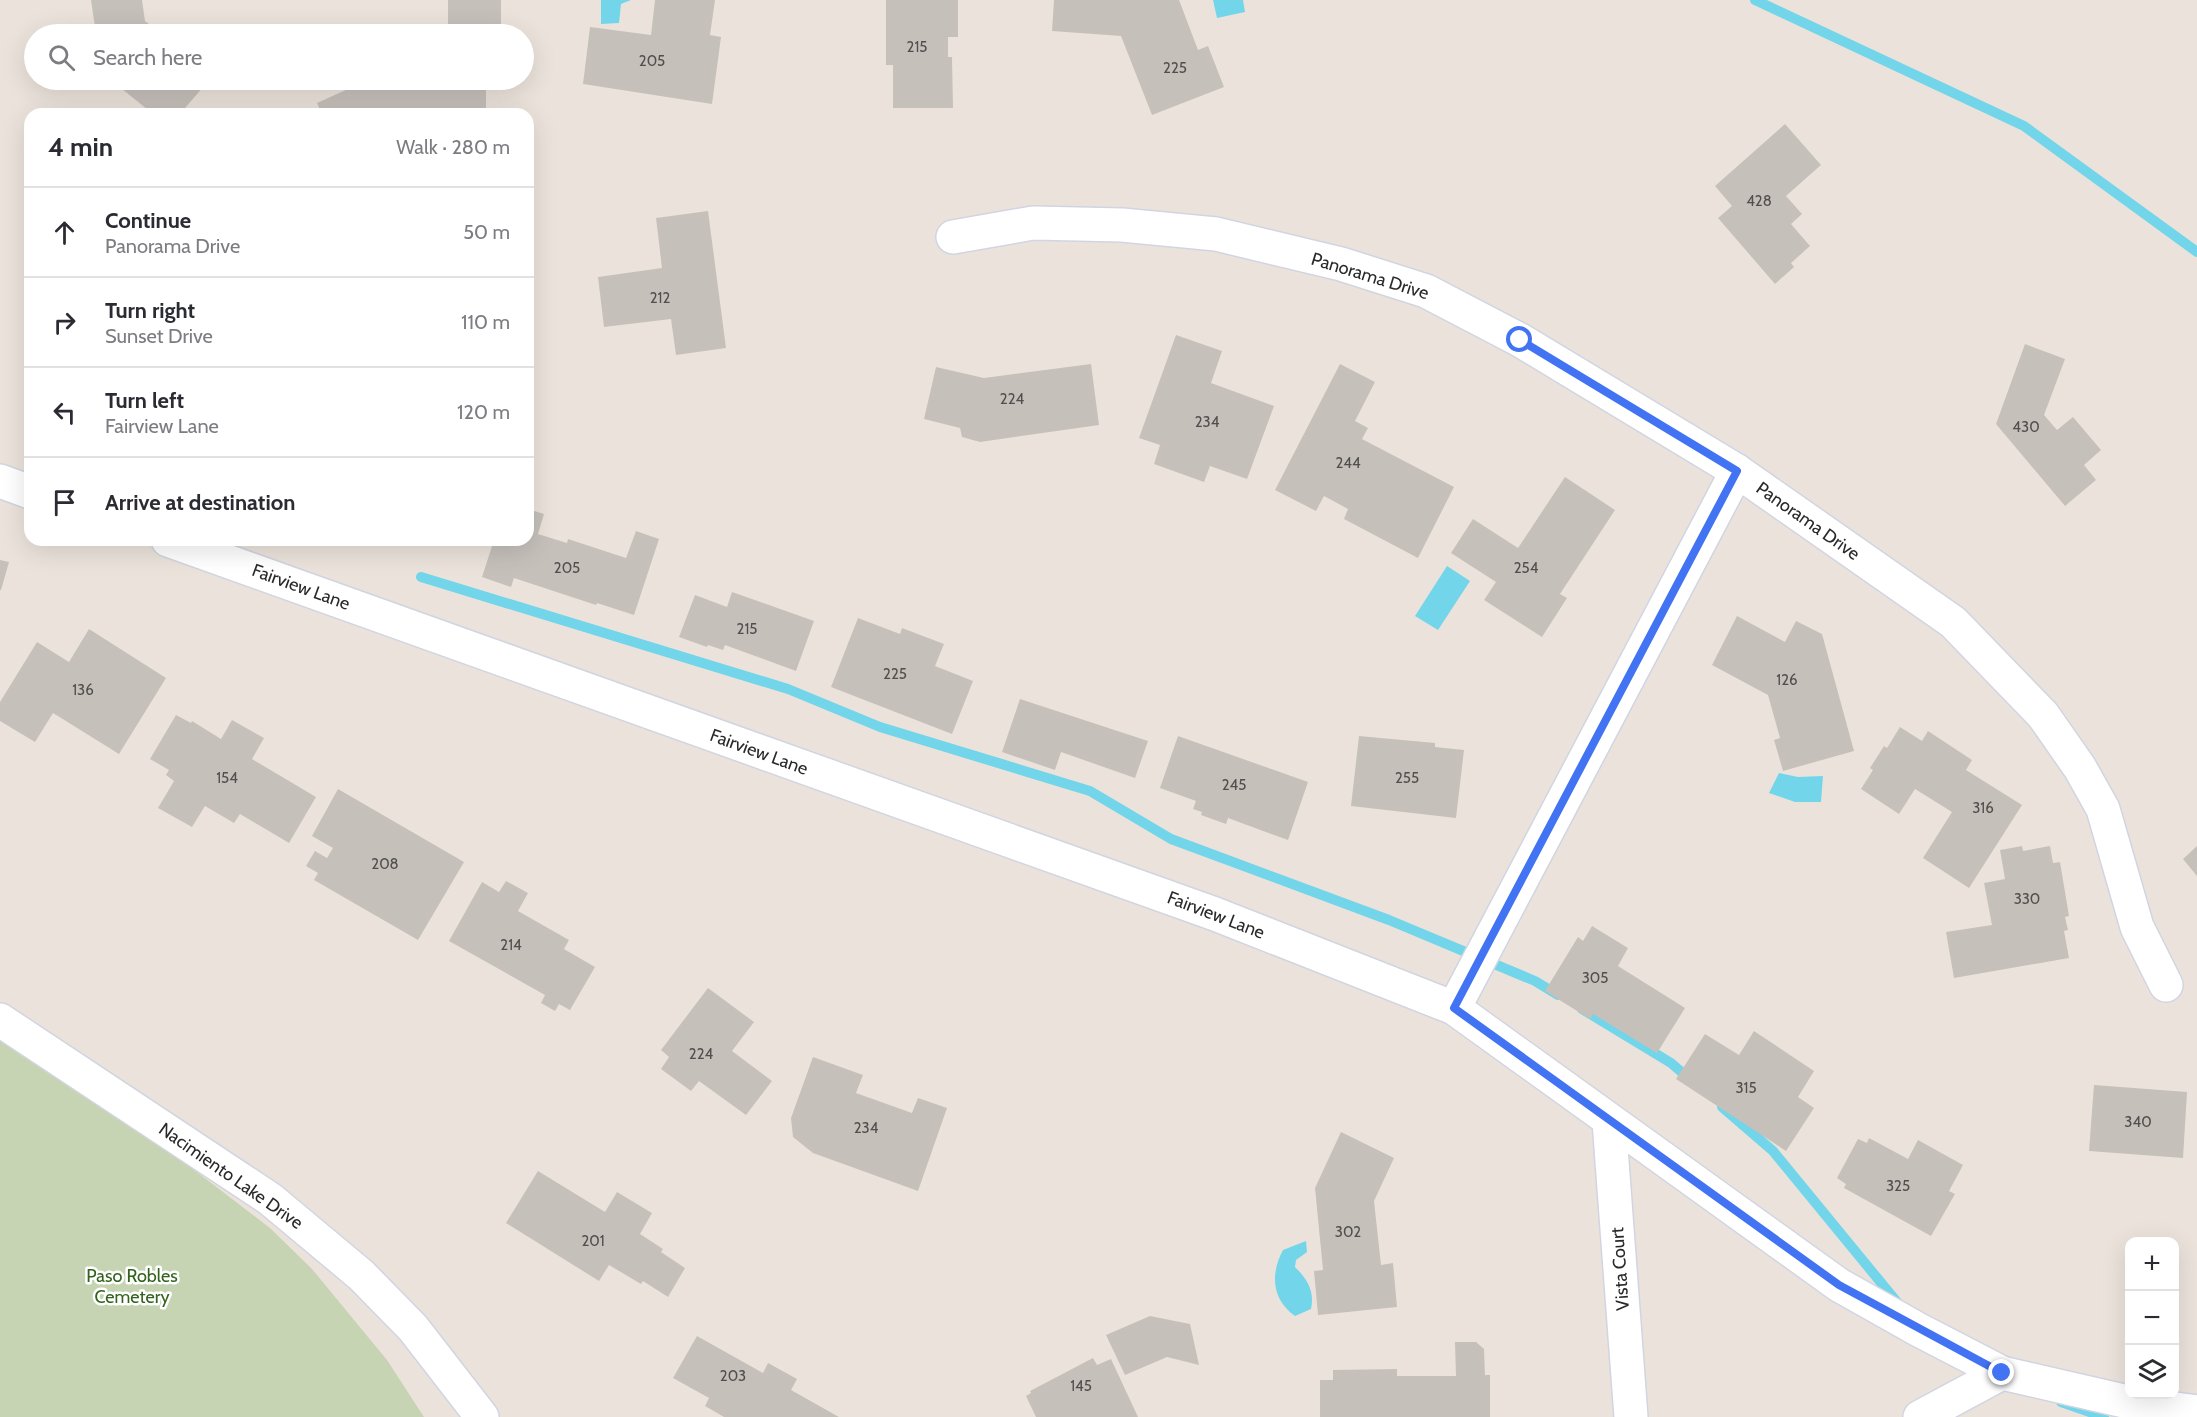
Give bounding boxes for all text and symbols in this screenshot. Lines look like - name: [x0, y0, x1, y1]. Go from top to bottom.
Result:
- search box: [24, 24, 534, 90]
- house number: 215: [907, 38, 927, 56]
- icon: search: [45, 41, 78, 74]
- text: Search here: [93, 44, 202, 71]
- house number: 205: [639, 52, 665, 70]
- house number: 225: [1163, 59, 1187, 77]
- text: 4 min: [48, 131, 113, 163]
- text: Walk · 280 m: [396, 135, 510, 159]
- house number: 428: [1746, 192, 1772, 210]
- text: Continue: [105, 207, 191, 234]
- icon: ahead: [48, 216, 81, 249]
- text: 50 m: [463, 220, 510, 244]
- text: Panorama Drive: [105, 234, 240, 258]
- street label: Panorama Drive: [1309, 248, 1431, 304]
- house number: 212: [650, 289, 670, 307]
- text: Turn right: [105, 297, 195, 324]
- icon: right: [48, 306, 81, 339]
- text: 110 m: [461, 310, 510, 334]
- text: Sunset Drive: [105, 324, 213, 348]
- route start: [1506, 326, 1532, 352]
- text: Turn left: [105, 387, 184, 414]
- house number: 224: [1000, 390, 1025, 408]
- icon: left: [48, 396, 81, 429]
- text: 120 m: [457, 400, 510, 424]
- house number: 234: [1195, 413, 1220, 431]
- text: Fairview Lane: [105, 414, 219, 438]
- house number: 430: [2012, 418, 2040, 436]
- house number: 244: [1335, 454, 1361, 472]
- street label: Panorama Drive: [1752, 477, 1864, 565]
- icon: arrive: [48, 486, 81, 519]
- text: Arrive at destination: [105, 489, 295, 516]
- street label: Fairview Lane: [249, 559, 353, 615]
- house number: 205: [554, 559, 580, 577]
- house number: 254: [1514, 559, 1539, 577]
- house number: 215: [737, 620, 757, 638]
- house number: 225: [883, 665, 907, 683]
- house number: 126: [1776, 671, 1798, 689]
- house number: 136: [72, 681, 94, 699]
- street label: Fairview Lane: [707, 724, 811, 780]
- house number: 154: [216, 769, 238, 787]
- house number: 255: [1395, 769, 1419, 787]
- house number: 245: [1222, 776, 1246, 794]
- house number: 316: [1972, 799, 1994, 817]
- house number: 208: [371, 855, 399, 873]
- street label: Fairview Lane: [1164, 886, 1268, 944]
- house number: 330: [2014, 890, 2040, 908]
- house number: 214: [500, 936, 522, 954]
- house number: 305: [1582, 969, 1608, 987]
- house number: 224: [689, 1045, 714, 1063]
- house number: 315: [1735, 1079, 1757, 1097]
- house number: 340: [2124, 1113, 2152, 1131]
- street label: Nacimiento Lake Drive: [155, 1118, 307, 1234]
- house number: 234: [854, 1119, 879, 1137]
- house number: 325: [1886, 1177, 1910, 1195]
- house number: 302: [1335, 1223, 1361, 1241]
- street label: Vista Court: [1606, 1226, 1634, 1312]
- house number: 201: [581, 1232, 605, 1250]
- map controls: [2125, 1237, 2179, 1399]
- button: +: [2125, 1237, 2179, 1291]
- park label: Paso Robles Cemetery: [86, 1265, 178, 1308]
- button: −: [2125, 1291, 2179, 1345]
- button: layers: [2125, 1345, 2179, 1399]
- route end: [1988, 1359, 2014, 1385]
- house number: 203: [720, 1367, 746, 1385]
- house number: 145: [1070, 1377, 1092, 1395]

